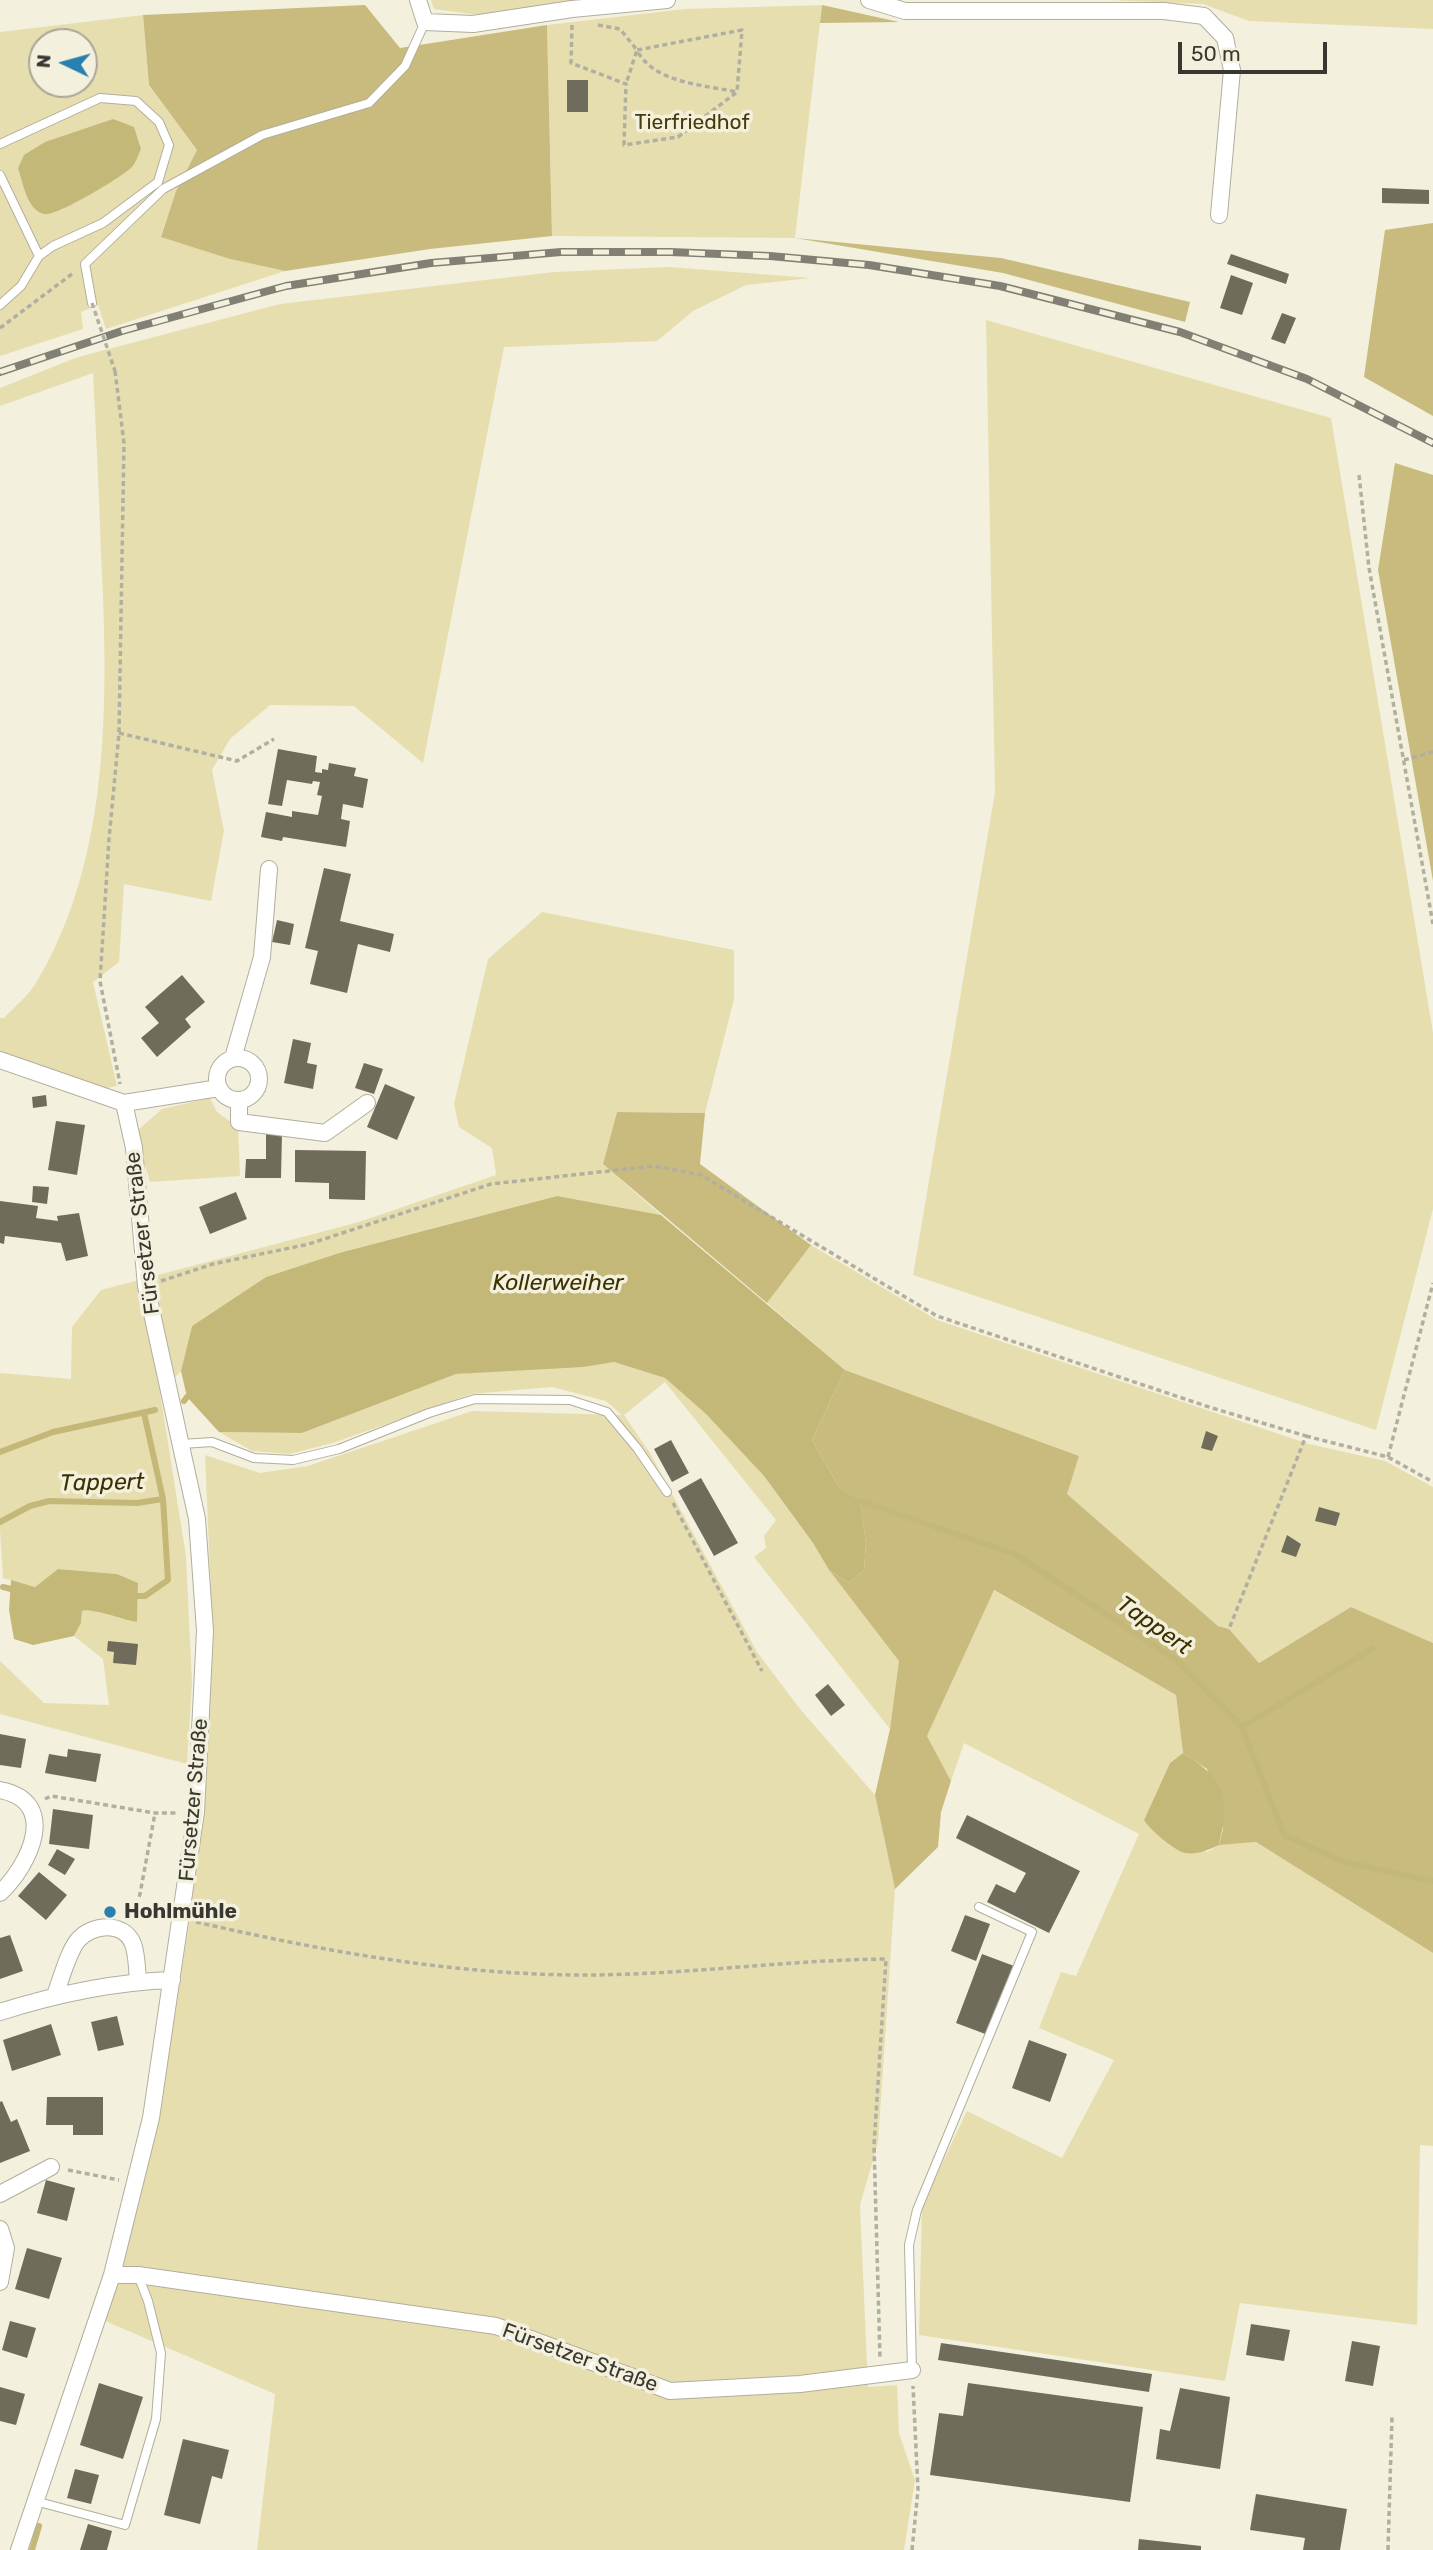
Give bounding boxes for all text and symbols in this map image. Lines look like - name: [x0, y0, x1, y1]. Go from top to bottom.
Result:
- north arrow: [28, 28, 98, 98]
- scale bar: [1181, 28, 1330, 72]
- text: 50 m: [1191, 41, 1241, 66]
- text: N: [32, 53, 56, 69]
- park label: Tierfriedhof: [634, 110, 750, 136]
- street label: Fürsetzer Straße: [121, 1150, 165, 1316]
- water label: Kollerweiher: [492, 1269, 624, 1297]
- water label: Tappert: [60, 1468, 144, 1498]
- water label: Tappert: [1111, 1590, 1197, 1662]
- street label: Fürsetzer Straße: [174, 1717, 214, 1883]
- place label: Hohlmühle: [124, 1899, 237, 1925]
- marker: Hohlmühle: [102, 1904, 118, 1920]
- street label: Fürsetzer Straße: [499, 2318, 661, 2398]

